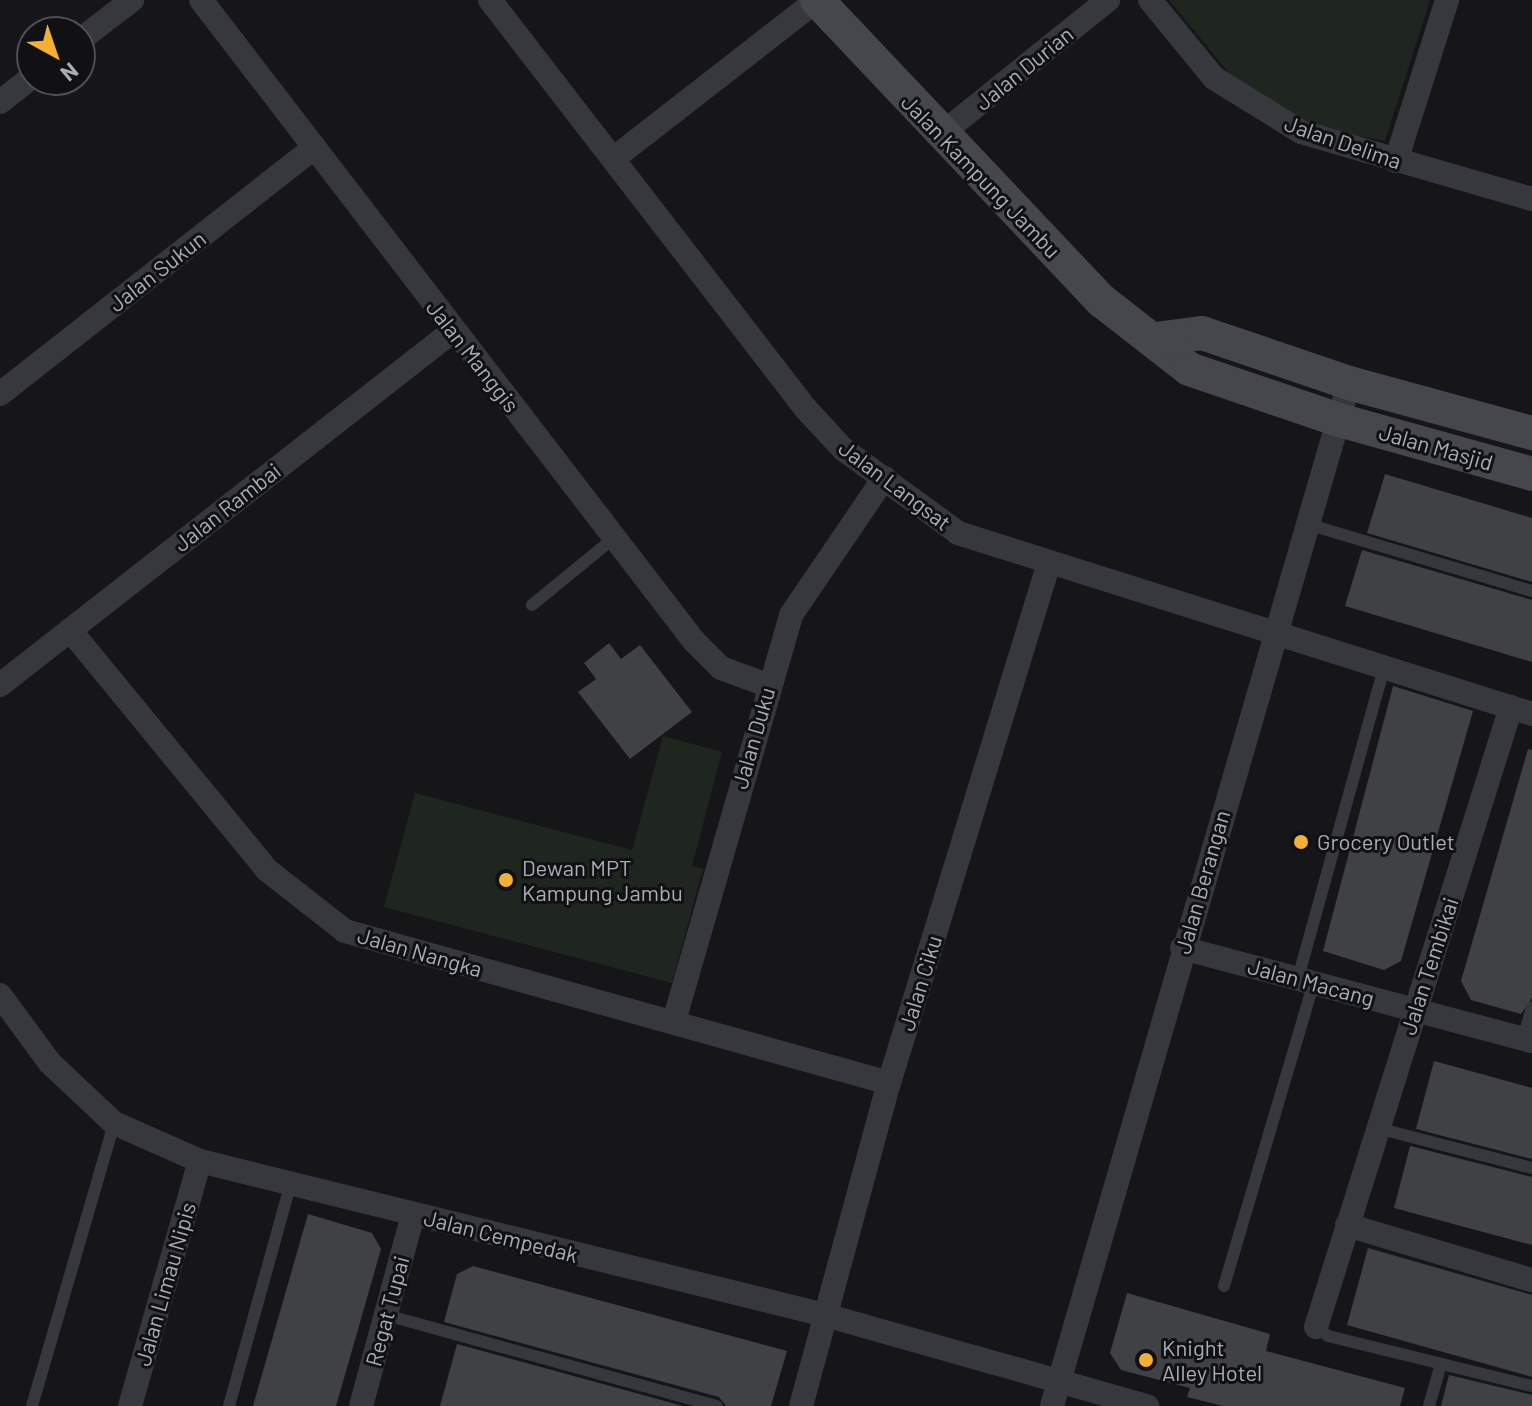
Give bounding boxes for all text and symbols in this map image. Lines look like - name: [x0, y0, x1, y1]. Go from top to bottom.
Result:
- north arrow: [16, 16, 96, 96]
- street label: Jalan Durian: [970, 21, 1078, 115]
- text: N: [56, 58, 84, 88]
- street label: Jalan Kampung Jambu: [896, 89, 1066, 263]
- street label: Jalan Delima: [1281, 110, 1405, 174]
- street label: Jalan Sukun: [103, 225, 211, 317]
- street label: Jalan Manggis: [421, 295, 525, 417]
- street label: Jalan Masjid: [1376, 418, 1496, 476]
- street label: Jalan Langsat: [834, 434, 956, 536]
- street label: Jalan Rambai: [168, 457, 286, 557]
- street label: Jalan Duku: [726, 684, 780, 792]
- street label: Jalan Berangan: [1169, 807, 1235, 957]
- place label: Grocery Outlet: [1317, 829, 1455, 855]
- marker: Grocery Outlet: [1292, 833, 1310, 851]
- place label: Dewan MPT Kampung Jambu: [522, 854, 683, 906]
- marker: Dewan MPT Kampung Jambu: [497, 871, 515, 889]
- street label: Jalan Tembikai: [1394, 894, 1464, 1038]
- street label: Jalan Nangka: [355, 922, 485, 982]
- street label: Jalan Ciku: [893, 932, 947, 1034]
- street label: Jalan Macang: [1245, 952, 1377, 1012]
- street label: Jalan Limau Nipis: [129, 1199, 201, 1369]
- street label: Jalan Cempedak: [421, 1204, 581, 1268]
- street label: Regat Tupai: [360, 1253, 414, 1369]
- place label: Knight Alley Hotel: [1162, 1334, 1262, 1386]
- marker: Knight Alley Hotel: [1137, 1351, 1155, 1369]

